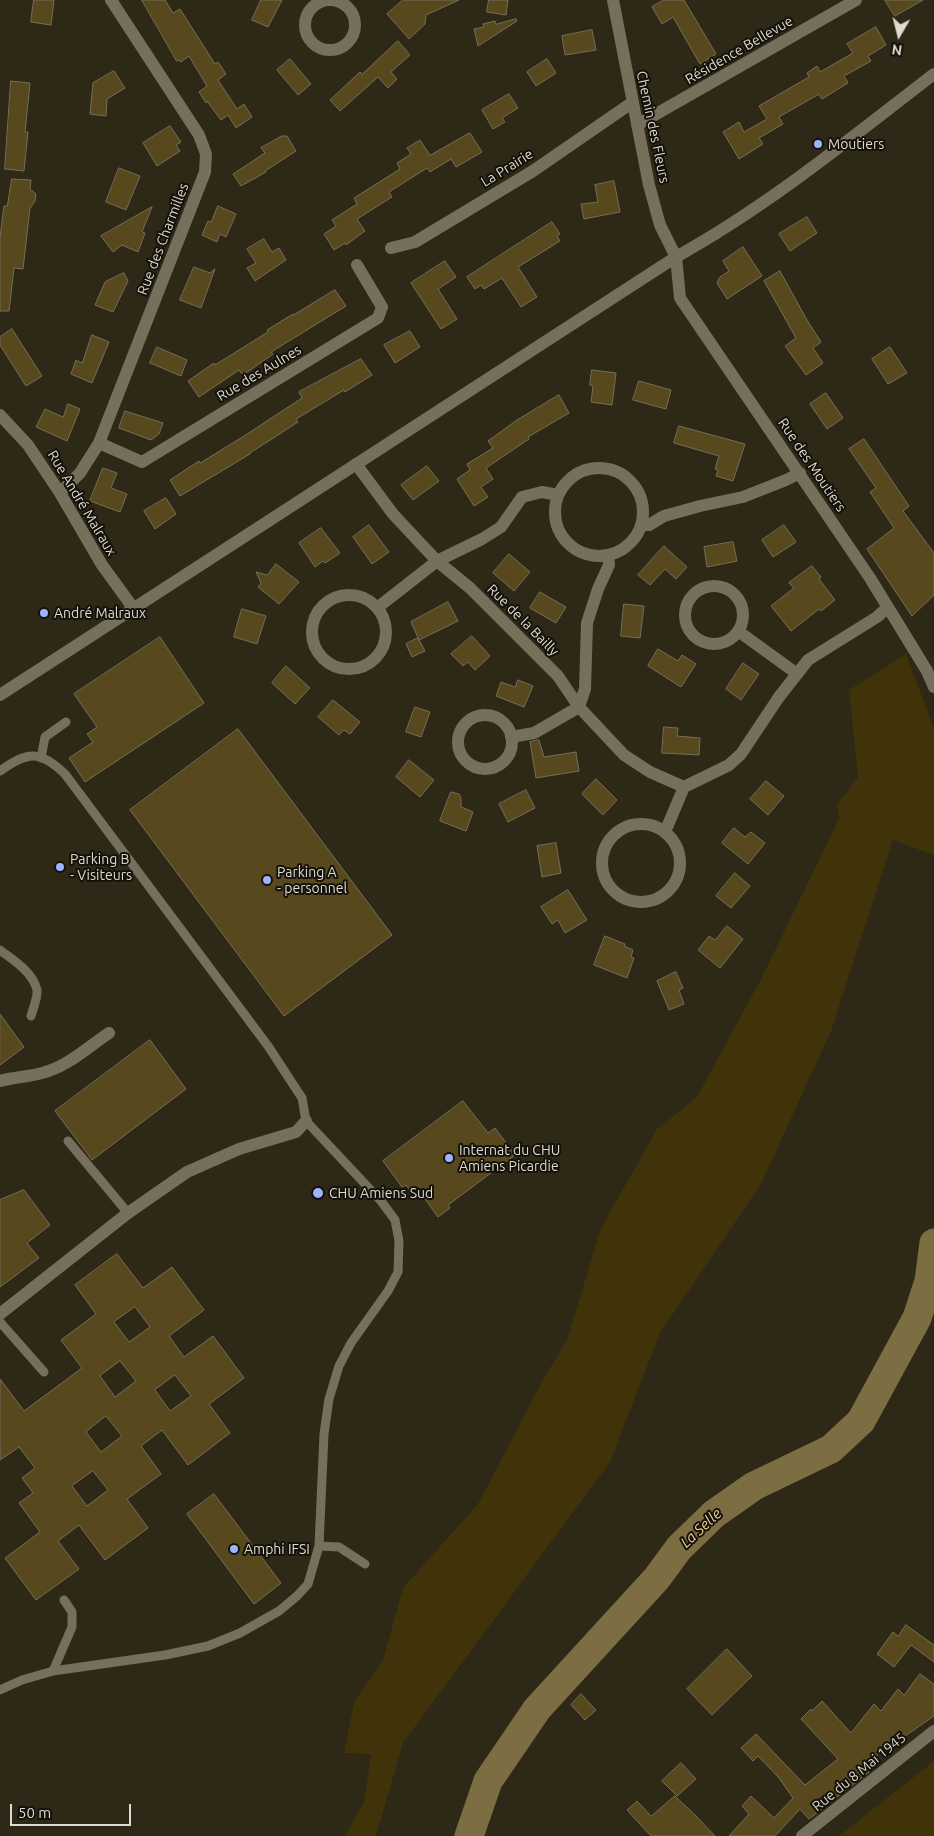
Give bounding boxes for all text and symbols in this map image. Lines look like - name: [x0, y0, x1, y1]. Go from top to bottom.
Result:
- north arrow: [874, 10, 924, 60]
- street label: Résidence Bellevue: [682, 12, 796, 88]
- text: N: [891, 41, 903, 59]
- street label: Chemin des Fleurs: [633, 69, 673, 185]
- place label: Moutiers: [828, 136, 884, 152]
- marker: Moutiers: [812, 138, 824, 150]
- street label: La Prairie: [478, 145, 536, 191]
- street label: Rue des Charmilles: [134, 181, 192, 297]
- street label: Rue des Aulnes: [214, 341, 304, 405]
- street label: Rue des Moutiers: [775, 415, 849, 515]
- street label: Rue André Malraux: [44, 447, 120, 559]
- street label: Rue de la Bailly: [484, 581, 562, 659]
- place label: André Malraux: [54, 605, 146, 621]
- marker: André Malraux: [38, 607, 50, 619]
- place label: Parking B - Visiteurs: [70, 851, 132, 884]
- marker: Parking B - Visiteurs: [54, 861, 66, 873]
- place label: Parking A - personnel: [277, 864, 347, 896]
- marker: Parking A - personnel: [261, 874, 273, 886]
- place label: Internat du CHU Amiens Picardie: [459, 1142, 560, 1174]
- marker: Internat du CHU Amiens Picardie: [443, 1152, 455, 1164]
- place label: CHU Amiens Sud: [329, 1185, 433, 1201]
- marker: CHU Amiens Sud: [311, 1186, 325, 1200]
- water label: La Selle: [677, 1505, 725, 1551]
- place label: Amphi IFSI: [244, 1541, 310, 1557]
- marker: Amphi IFSI: [228, 1543, 240, 1555]
- street label: Rue du 8 Mai 1945: [809, 1729, 909, 1815]
- scale bar: [12, 1794, 134, 1826]
- text: 50 m: [18, 1804, 51, 1821]

